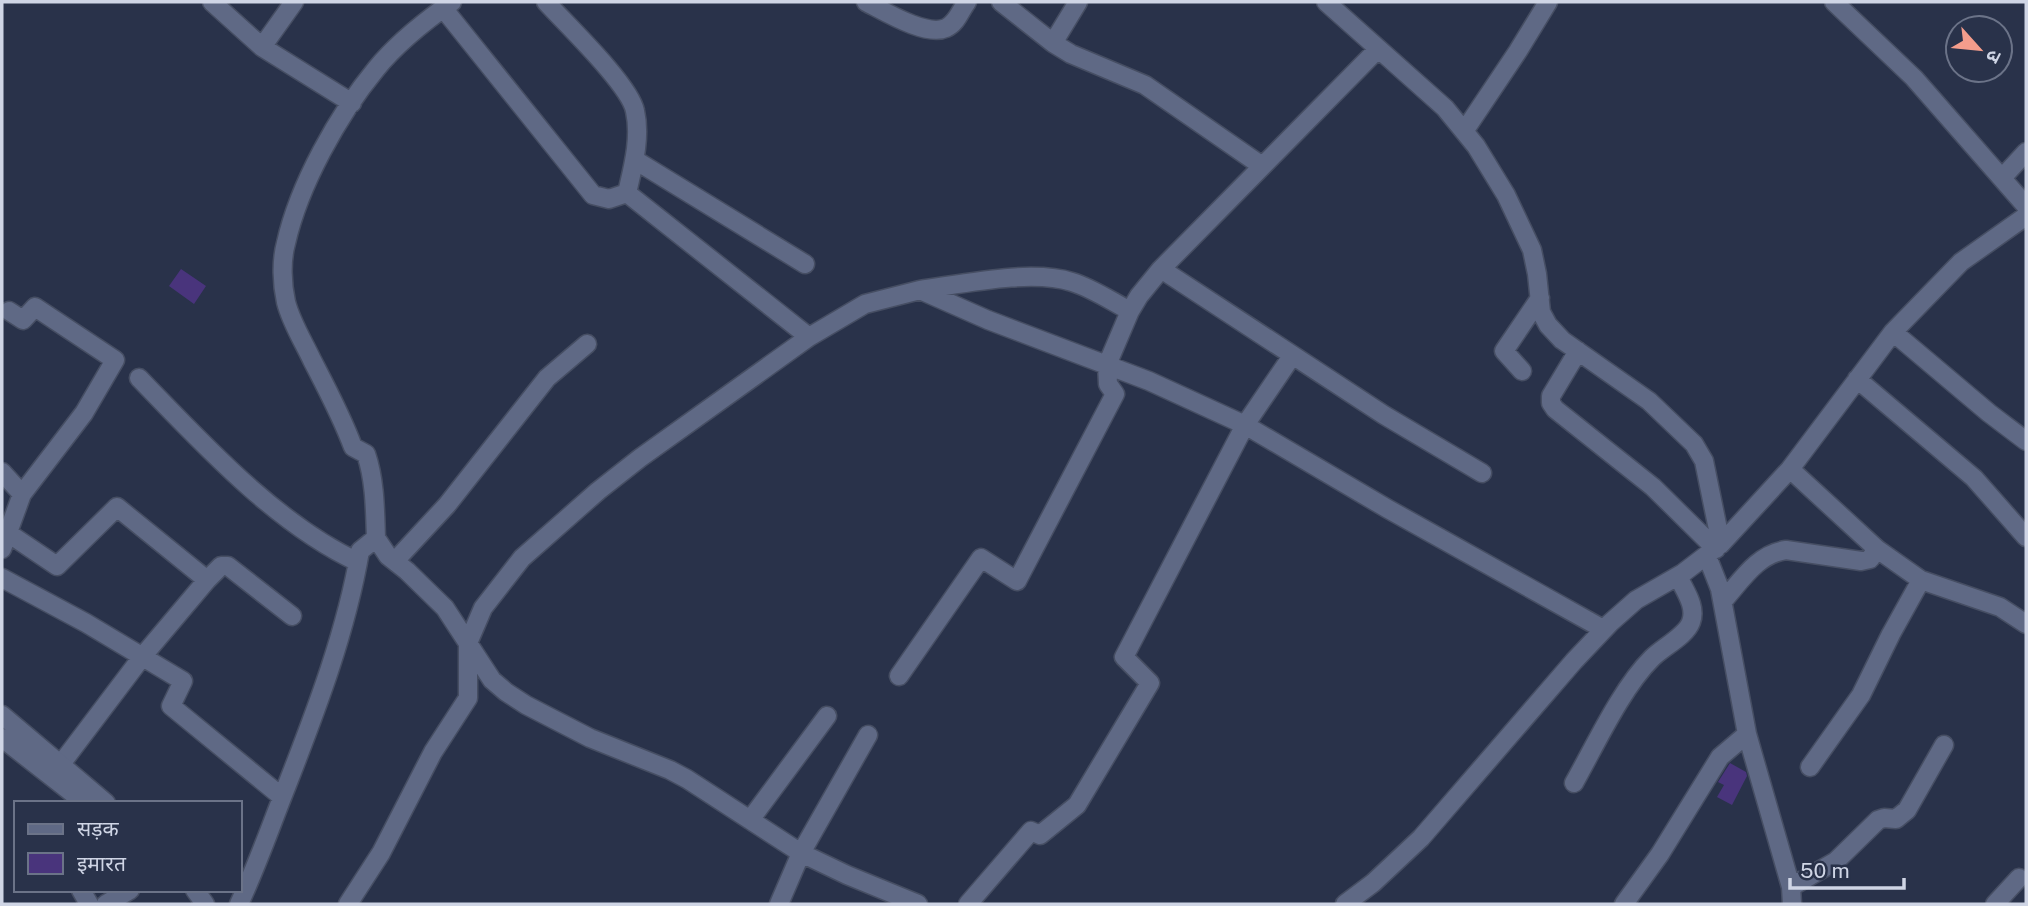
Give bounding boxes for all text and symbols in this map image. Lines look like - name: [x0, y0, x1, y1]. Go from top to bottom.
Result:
- north arrow: [1944, 14, 2014, 84]
- text: उ: [1981, 47, 2006, 67]
- legend: [14, 801, 242, 892]
- text: सड़क: [77, 816, 119, 841]
- scale bar: [1790, 846, 1904, 890]
- text: इमारत: [77, 851, 127, 876]
- text: 50 m: [1800, 858, 1850, 883]

